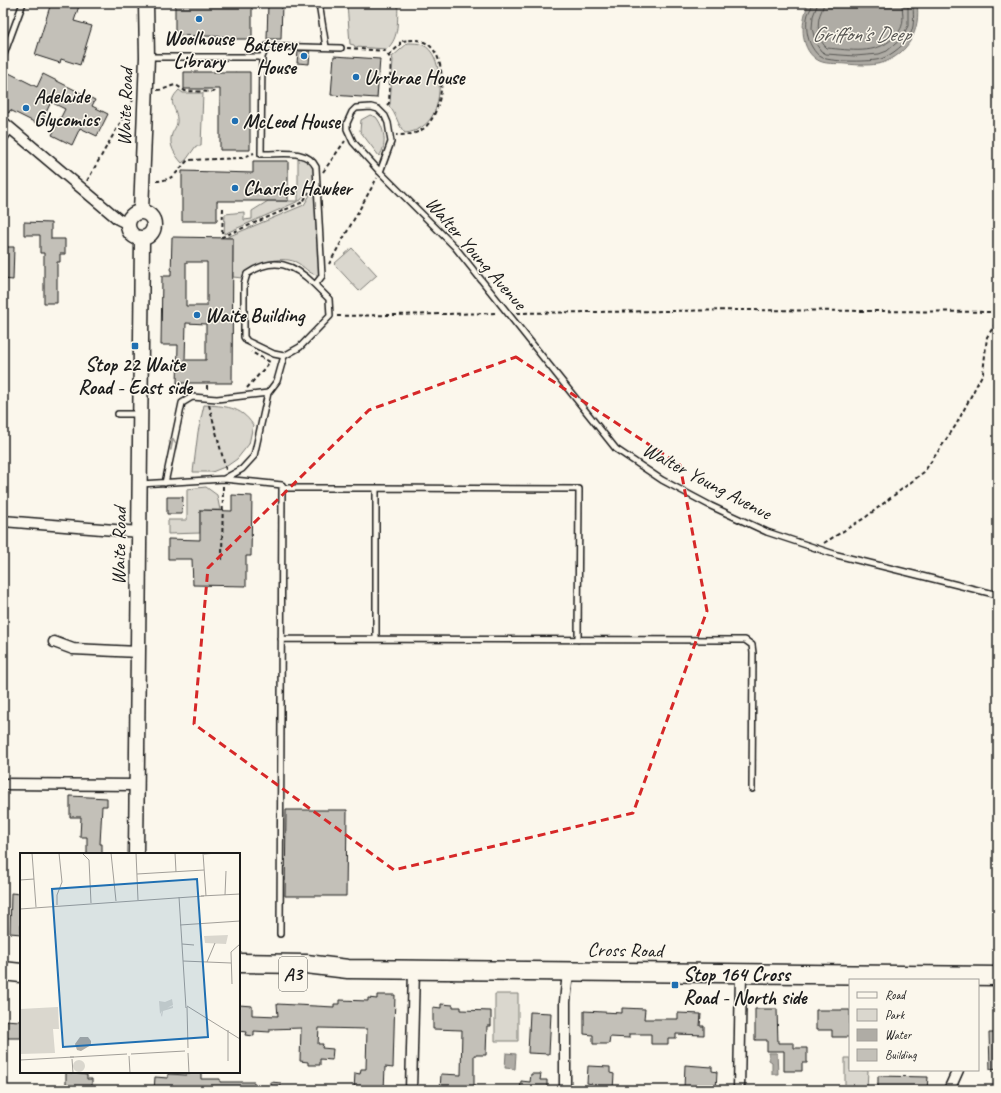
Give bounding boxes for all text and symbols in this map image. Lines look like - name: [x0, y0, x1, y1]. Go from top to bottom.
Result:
- marker: Woolhouse Library: [194, 14, 204, 24]
- water label: Griffon's Deep: [812, 21, 913, 47]
- place label: Woolhouse Library: [164, 26, 235, 74]
- place label: Battery House: [243, 32, 298, 80]
- marker: Battery House: [299, 51, 309, 61]
- street label: Waite Road: [111, 65, 139, 146]
- place label: Urrbrae House: [364, 65, 466, 90]
- marker: Urrbrae House: [351, 72, 361, 82]
- place label: Adelaide Glycomics: [34, 84, 101, 133]
- marker: Adelaide Glycomics: [21, 103, 31, 113]
- place label: McLeod House: [243, 109, 341, 134]
- marker: McLeod House: [230, 116, 240, 126]
- place label: Charles Hawker: [243, 176, 355, 201]
- marker: Charles Hawker: [230, 183, 240, 193]
- street label: Walter Young Avenue: [420, 191, 533, 316]
- place label: Waite Building: [205, 303, 306, 328]
- marker: Waite Building: [192, 310, 202, 320]
- marker: Stop 22 Waite Road - East side: [130, 341, 140, 351]
- place label: Stop 22 Waite Road - East side: [78, 352, 193, 400]
- street label: Walter Young Avenue: [638, 437, 777, 526]
- one-way arrow: [169, 438, 177, 451]
- street label: Waite Road: [106, 504, 132, 585]
- inset map: [20, 853, 240, 1073]
- street label: Cross Road: [587, 937, 666, 963]
- road number: A3: [279, 957, 307, 991]
- place label: Stop 164 Cross Road - North side: [683, 962, 808, 1010]
- legend: [849, 979, 979, 1071]
- marker: Stop 164 Cross Road - North side: [670, 980, 680, 990]
- text: Road: [885, 987, 907, 1003]
- text: Park: [885, 1007, 906, 1023]
- text: Water: [885, 1027, 913, 1043]
- text: Building: [885, 1047, 917, 1063]

